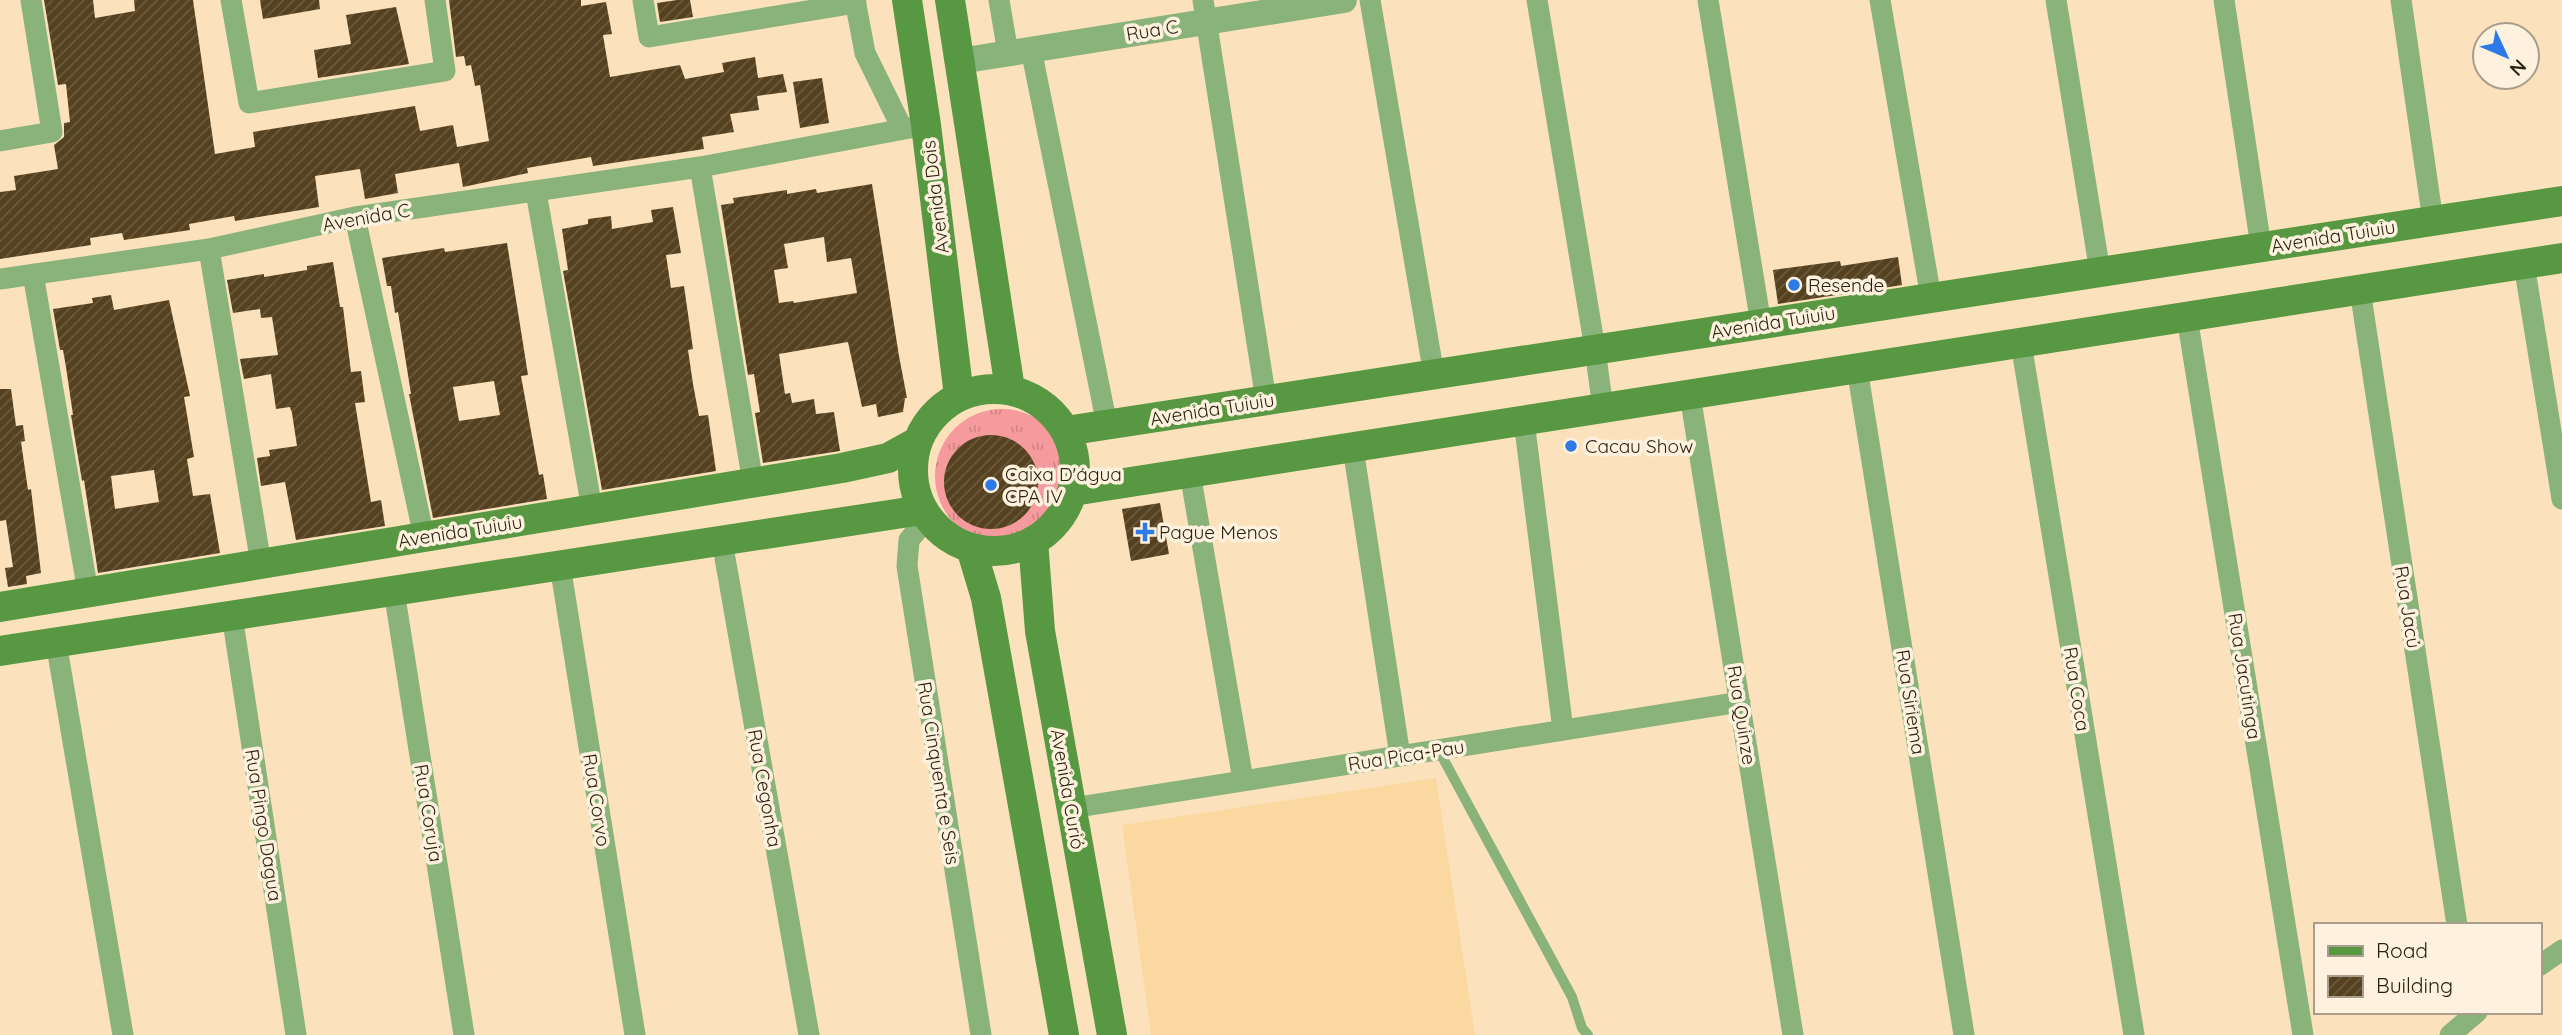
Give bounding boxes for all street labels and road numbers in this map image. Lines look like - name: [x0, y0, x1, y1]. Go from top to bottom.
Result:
- street label: Rua C: [1124, 14, 1180, 46]
- street label: Avenida Dois: [916, 139, 954, 255]
- street label: Avenida C: [321, 198, 411, 236]
- street label: Avenida Tuiuiu: [2269, 214, 2397, 258]
- street label: Avenida Tuiuiu: [1709, 300, 1837, 344]
- street label: Avenida Tuiuiu: [1148, 387, 1276, 431]
- street label: Avenida Tuiuiu: [396, 509, 524, 553]
- street label: Rua Jacú: [2390, 564, 2426, 650]
- street label: Rua Jacutinga: [2223, 611, 2267, 741]
- street label: Rua Coca: [2058, 645, 2096, 733]
- street label: Rua Siriema: [1891, 648, 1931, 756]
- street label: Rua Quinze: [1722, 664, 1762, 766]
- street label: Rua Cinquenta e Seis: [913, 680, 965, 866]
- street label: Rua Cegonha: [743, 727, 787, 849]
- street label: Avenida Curió: [1046, 727, 1090, 851]
- street label: Rua Pica-Pau: [1346, 734, 1466, 776]
- street label: Rua Pingo Dagua: [240, 747, 288, 903]
- street label: Rua Corvo: [578, 752, 616, 848]
- street label: Rua Coruja: [409, 762, 449, 864]

